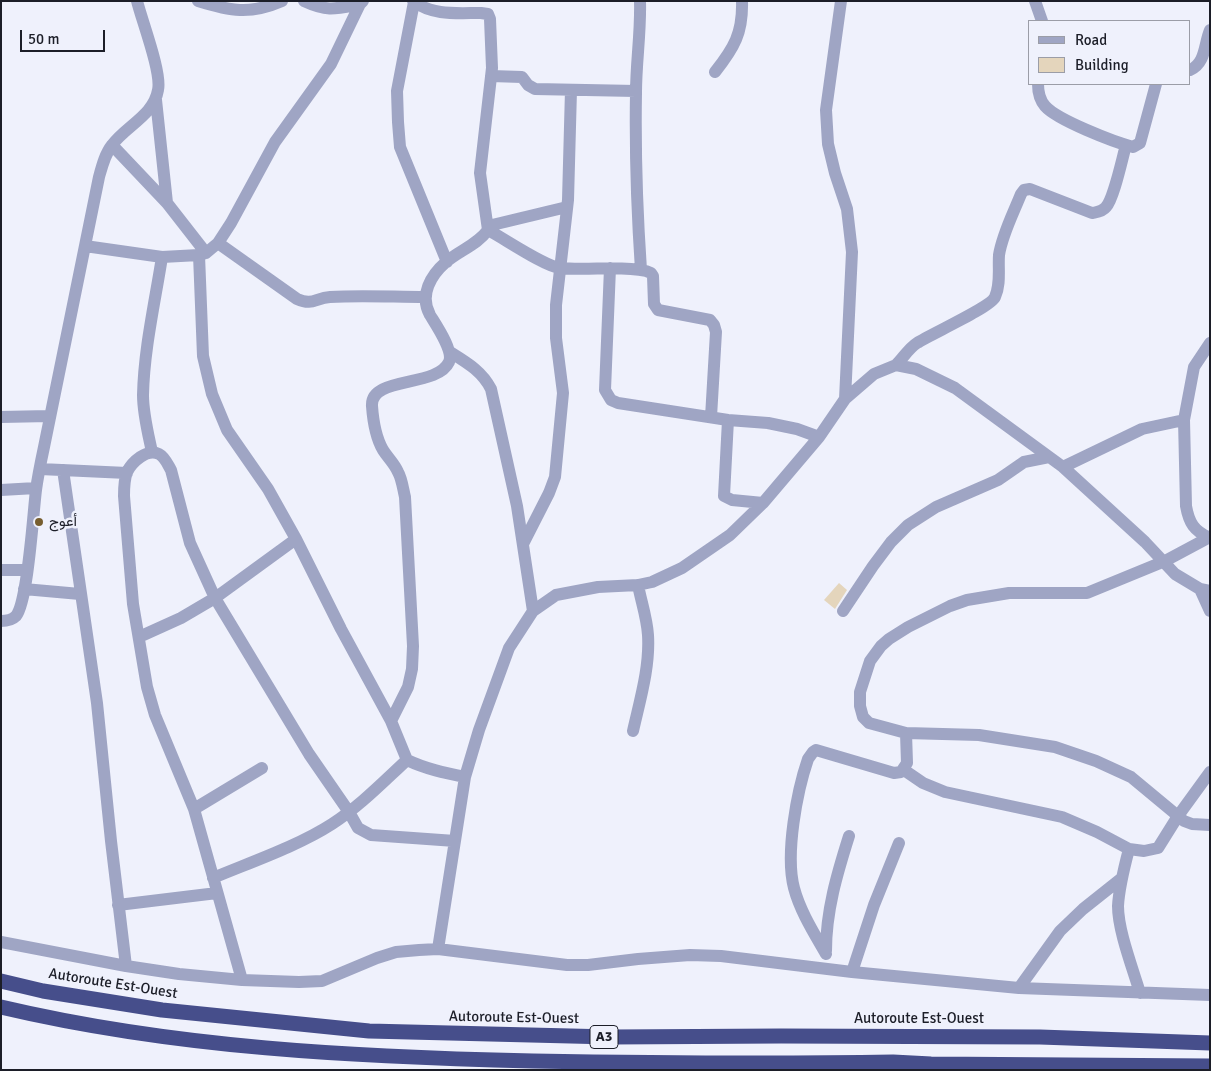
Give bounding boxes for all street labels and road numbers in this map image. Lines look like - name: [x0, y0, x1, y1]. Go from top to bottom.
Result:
- street label: Autoroute Est-Ouest: [47, 965, 179, 1003]
- street label: Autoroute Est-Ouest: [449, 1008, 579, 1028]
- street label: Autoroute Est-Ouest: [854, 1010, 984, 1028]
- road number: A3: [590, 1026, 618, 1048]

